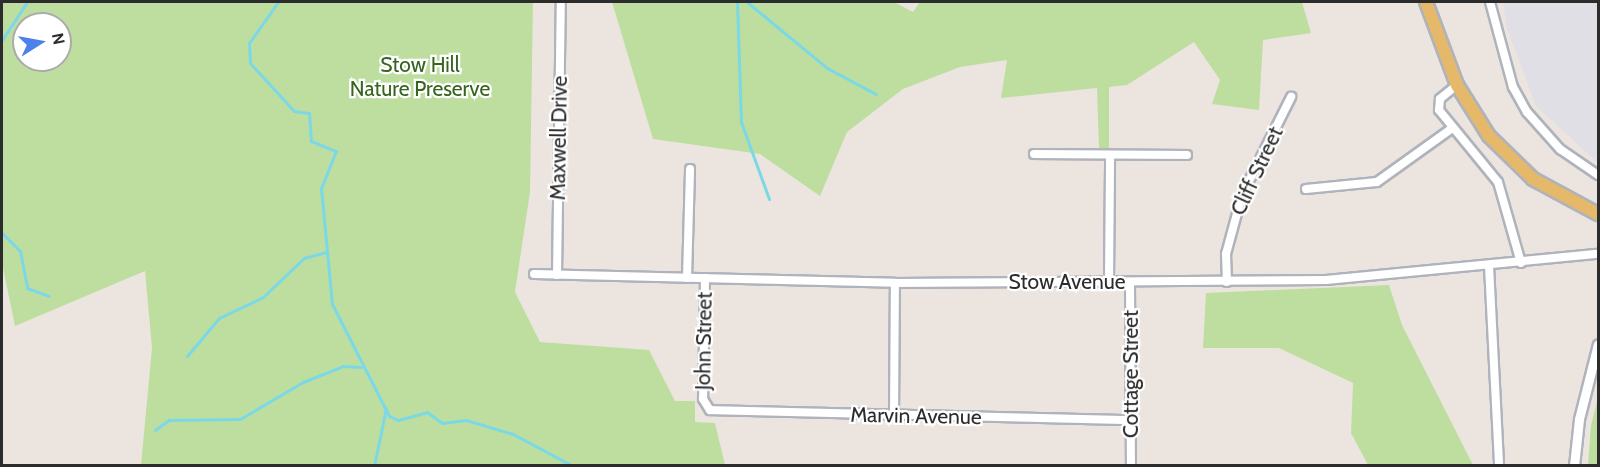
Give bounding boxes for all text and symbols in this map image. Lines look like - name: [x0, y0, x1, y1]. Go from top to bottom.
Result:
- north arrow: [12, 12, 72, 72]
- text: N: [48, 31, 69, 46]
- park label: Stow Hill Nature Preserve: [350, 52, 490, 102]
- street label: Maxwell Drive: [545, 76, 573, 200]
- street label: Cliff Street: [1226, 123, 1288, 219]
- street label: Stow Avenue: [1009, 269, 1125, 295]
- street label: John Street: [691, 292, 717, 390]
- street label: Cottage Street: [1118, 310, 1144, 438]
- street label: Marvin Avenue: [850, 402, 982, 430]

